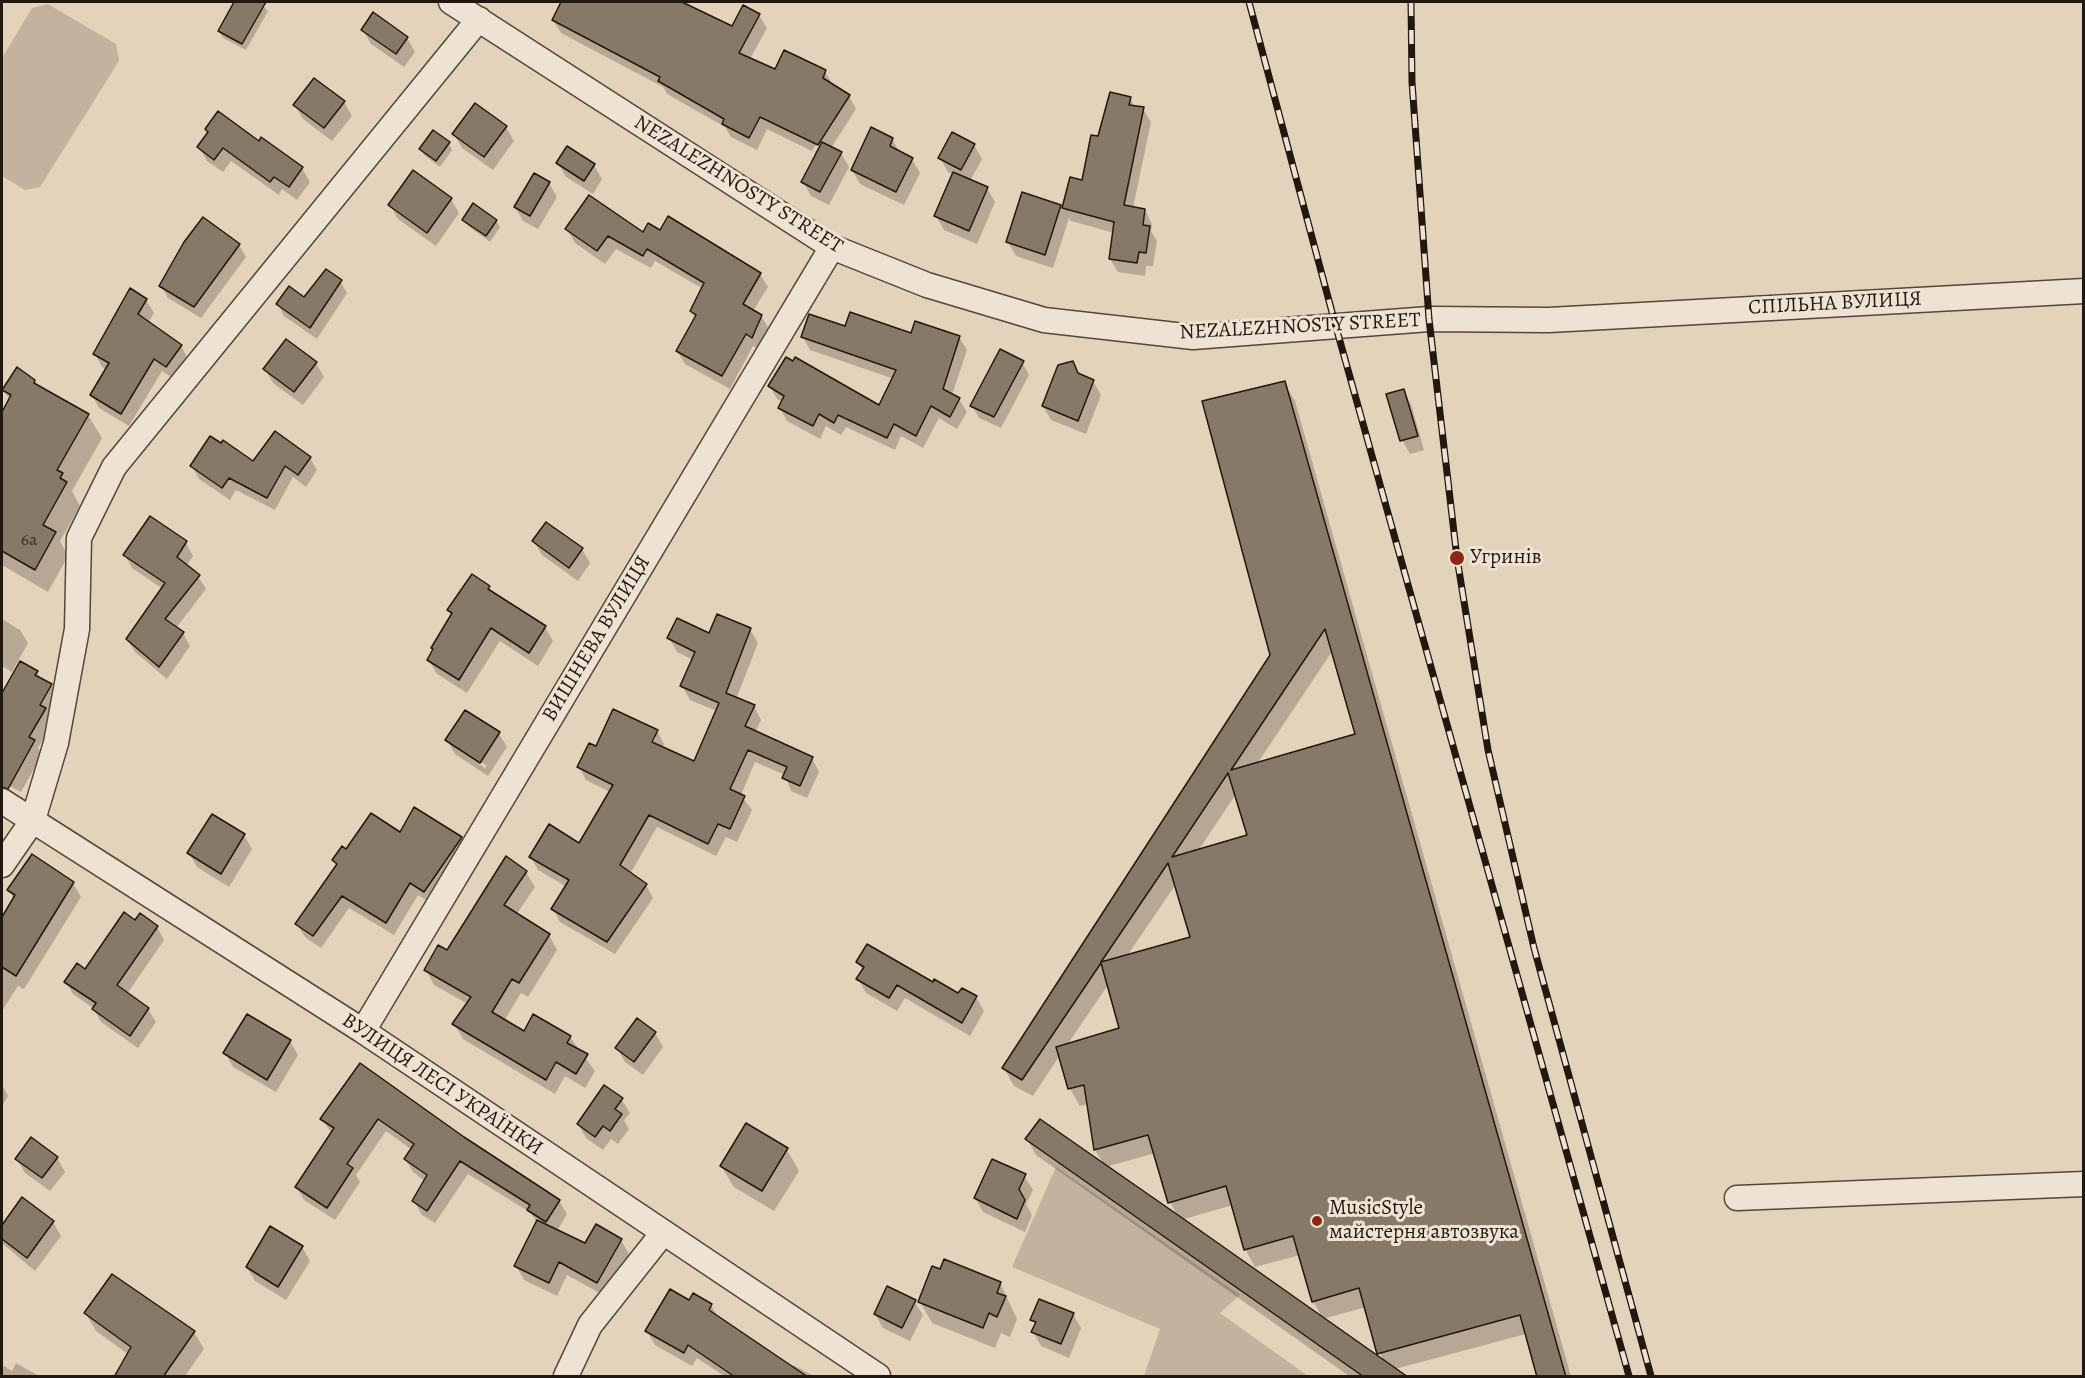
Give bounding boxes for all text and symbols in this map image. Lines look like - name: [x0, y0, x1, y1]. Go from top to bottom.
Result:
- street label: NEZALEZHNOSTY STREET: [629, 110, 847, 260]
- street label: СПІЛЬНА ВУЛИЦЯ: [1747, 287, 1923, 321]
- street label: NEZALEZHNOSTY STREET: [1179, 308, 1421, 346]
- house number: 6а: [21, 530, 37, 552]
- place label: Угринів: [1470, 545, 1542, 571]
- marker: Угринів: [1448, 549, 1466, 567]
- street label: ВИШНЕВА ВУЛИЦЯ: [538, 551, 656, 727]
- street label: ВУЛИЦЯ ЛЕСІ УКРАЇНКИ: [337, 1008, 547, 1162]
- place label: MusicStyle майстерня автозвука: [1329, 1196, 1519, 1246]
- marker: MusicStyle майстерня автозвука: [1310, 1214, 1324, 1228]

